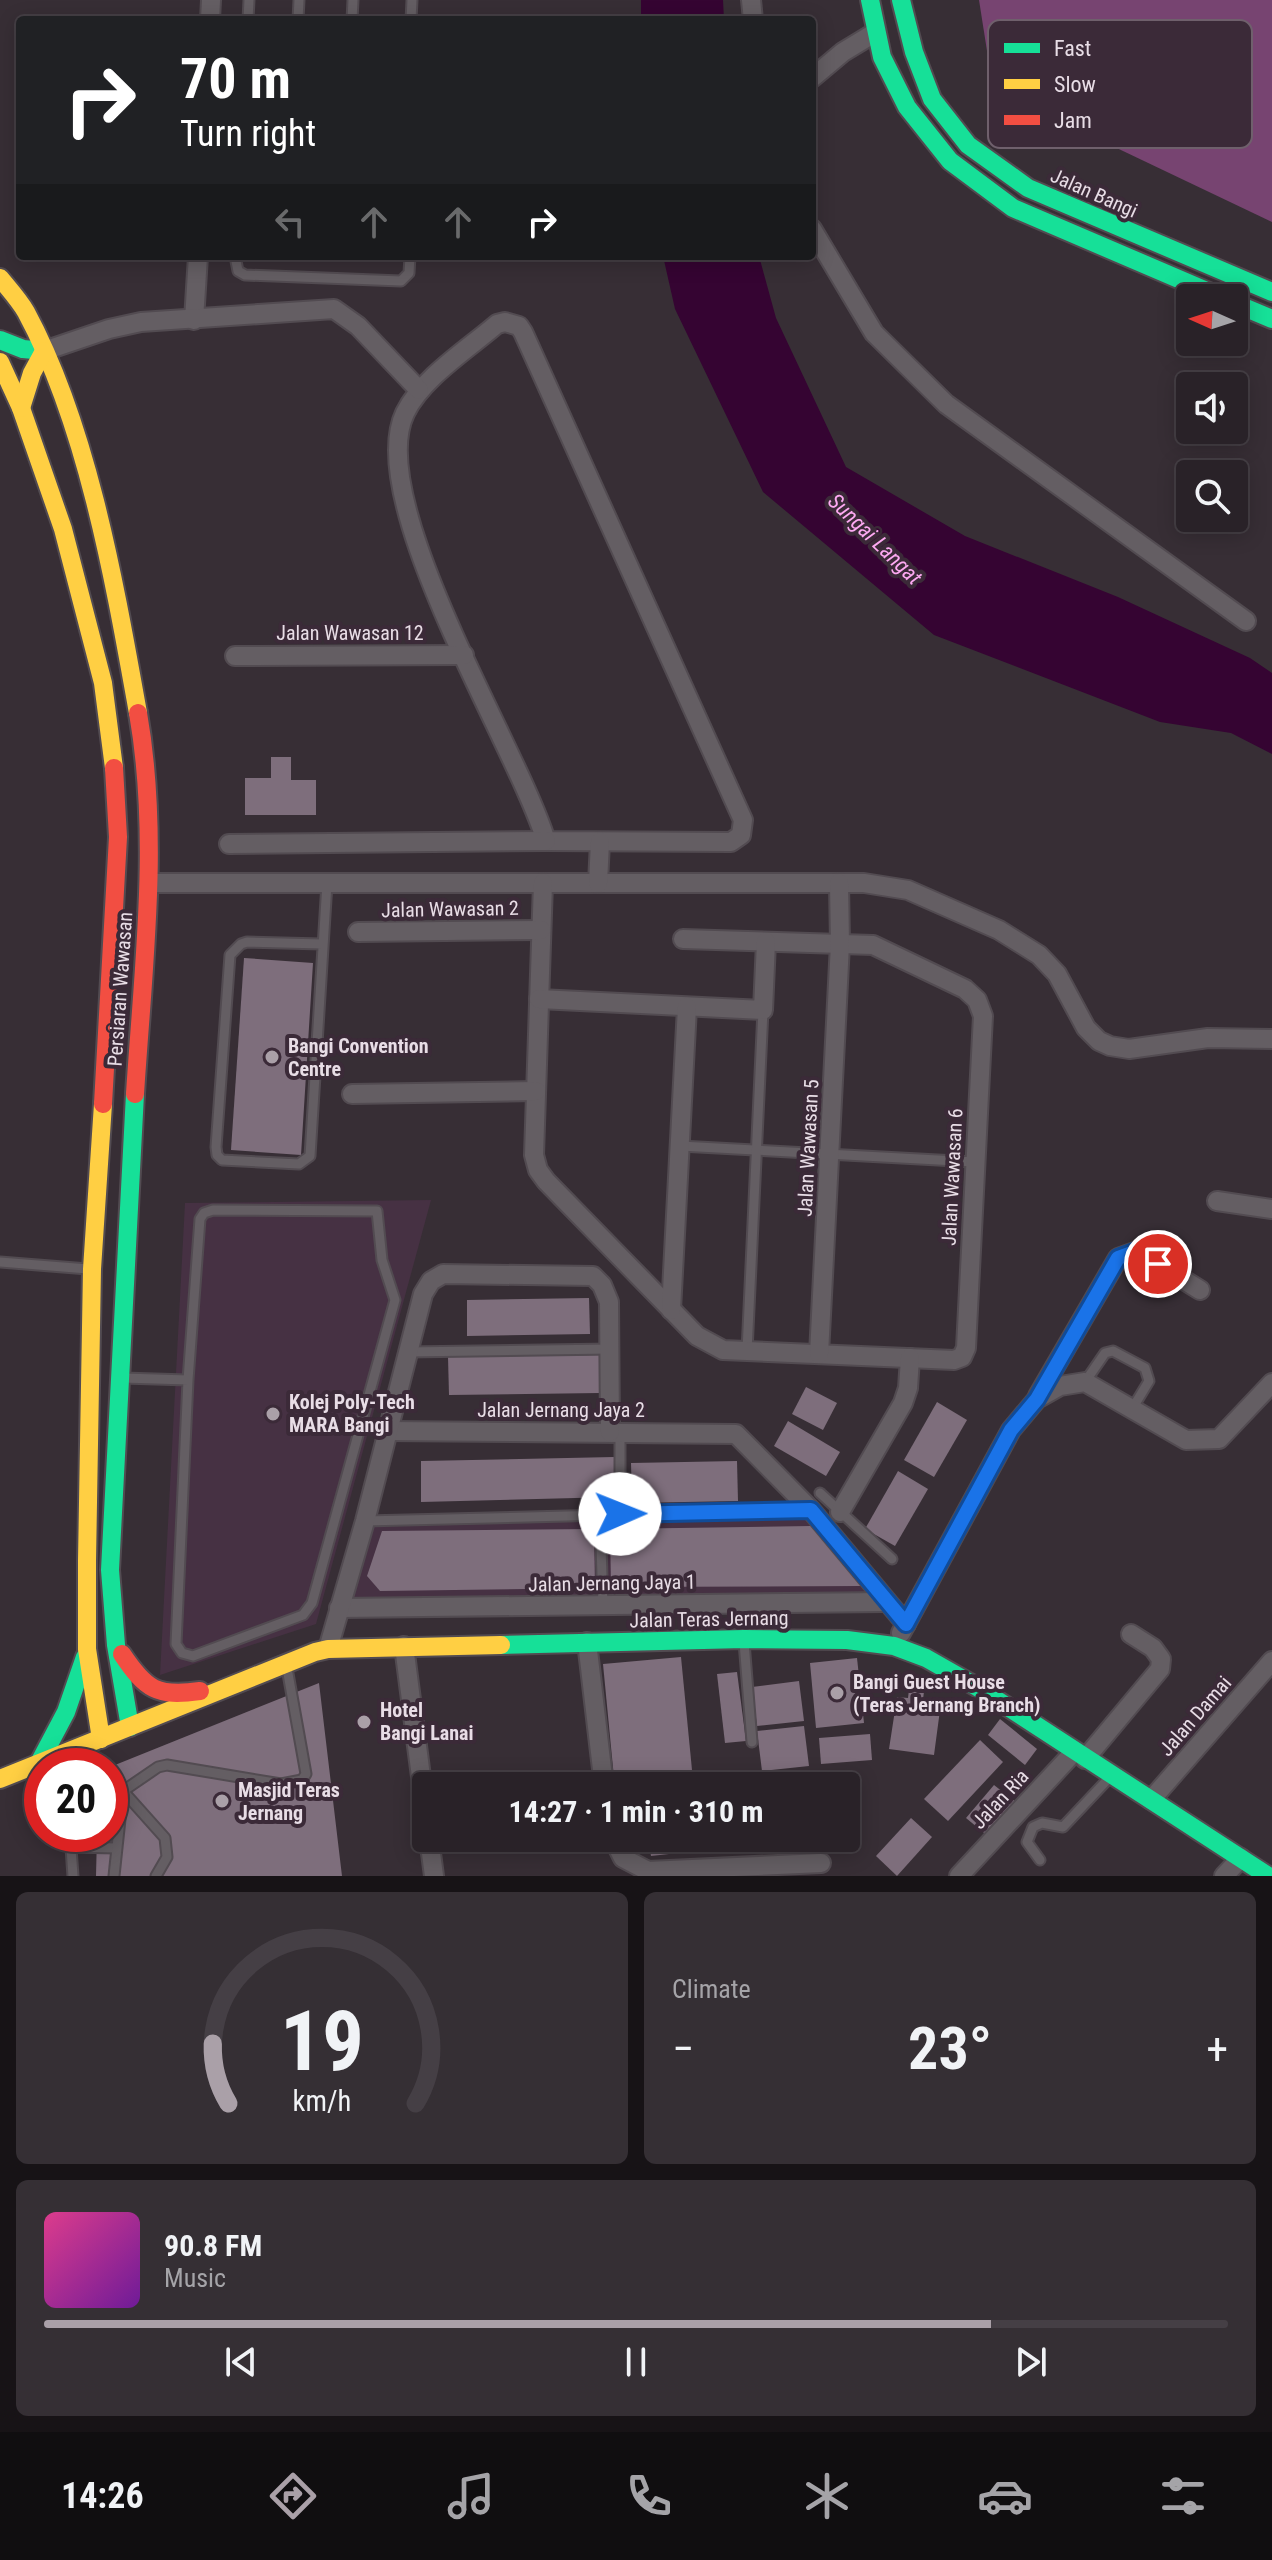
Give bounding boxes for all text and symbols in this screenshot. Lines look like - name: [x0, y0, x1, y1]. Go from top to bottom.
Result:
- legend: [988, 20, 1252, 148]
- text: Fast: [1054, 36, 1091, 61]
- text: 70 m: [180, 46, 291, 112]
- icon: right: [48, 48, 152, 152]
- text: Slow: [1054, 72, 1096, 97]
- text: Jam: [1054, 108, 1092, 133]
- text: Turn right: [180, 113, 316, 155]
- street label: Jalan Bangi: [1047, 163, 1141, 223]
- icon: left: [268, 200, 312, 244]
- icon: ahead: [352, 200, 396, 244]
- icon: ahead: [436, 200, 480, 244]
- icon: right: [520, 200, 564, 244]
- north arrow: [1176, 284, 1248, 356]
- map controls: [1176, 284, 1248, 532]
- button: sound: [1176, 372, 1248, 444]
- button: search: [1176, 460, 1248, 532]
- water label: Sungai Langat: [823, 488, 927, 590]
- street label: Jalan Wawasan 12: [276, 621, 424, 645]
- street label: Jalan Wawasan 2: [381, 896, 519, 922]
- street label: Persiaran Wawasan: [103, 911, 137, 1067]
- place label: Bangi Convention Centre: [288, 1034, 429, 1081]
- marker: Bangi Convention Centre: [263, 1048, 281, 1066]
- street label: Jalan Wawasan 5: [792, 1079, 824, 1217]
- street label: Jalan Wawasan 6: [936, 1108, 968, 1246]
- pin: [1124, 1230, 1192, 1298]
- icon: arrive: [1136, 1242, 1180, 1286]
- place label: Kolej Poly-Tech MARA Bangi: [289, 1390, 415, 1437]
- street label: Jalan Jernang Jaya 2: [477, 1398, 645, 1422]
- marker: Kolej Poly-Tech MARA Bangi: [264, 1405, 282, 1423]
- position arrow: [578, 1472, 662, 1556]
- street label: Jalan Jernang Jaya 1: [528, 1570, 696, 1596]
- street label: Jalan Teras Jernang: [629, 1606, 789, 1632]
- place label: Bangi Guest House (Teras Jernang Branch): [853, 1670, 1041, 1717]
- street label: Jalan Damai: [1154, 1671, 1236, 1761]
- marker: Bangi Guest House (Teras Jernang Branch): [828, 1684, 846, 1702]
- place label: Hotel Bangi Lanai: [380, 1698, 474, 1745]
- marker: Hotel Bangi Lanai: [355, 1713, 373, 1731]
- speed limit sign: 20: [24, 1748, 128, 1852]
- street label: Jalan Ria: [967, 1764, 1033, 1834]
- place label: Masjid Teras Jernang: [238, 1778, 340, 1825]
- marker: Masjid Teras Jernang: [213, 1792, 231, 1810]
- text: 14:27 · 1 min · 310 m: [509, 1794, 763, 1829]
- text: Climate: [672, 1974, 751, 2004]
- text: 19: [280, 1993, 364, 2090]
- text: 23°: [908, 2013, 992, 2084]
- text: −: [672, 2023, 694, 2075]
- text: +: [1206, 2023, 1228, 2075]
- text: km/h: [293, 2084, 351, 2118]
- text: 90.8 FM: [164, 2228, 262, 2263]
- text: Music: [164, 2263, 226, 2293]
- icon: previous: [219, 2340, 263, 2384]
- icon: pause: [614, 2340, 658, 2384]
- icon: next: [1009, 2340, 1053, 2384]
- icon: directions: [265, 2468, 321, 2524]
- icon: music: [443, 2468, 499, 2524]
- icon: phone: [621, 2468, 677, 2524]
- icon: climate: [799, 2468, 855, 2524]
- icon: car: [977, 2468, 1033, 2524]
- icon: filters: [1155, 2468, 1211, 2524]
- text: 14:26: [61, 2475, 144, 2517]

